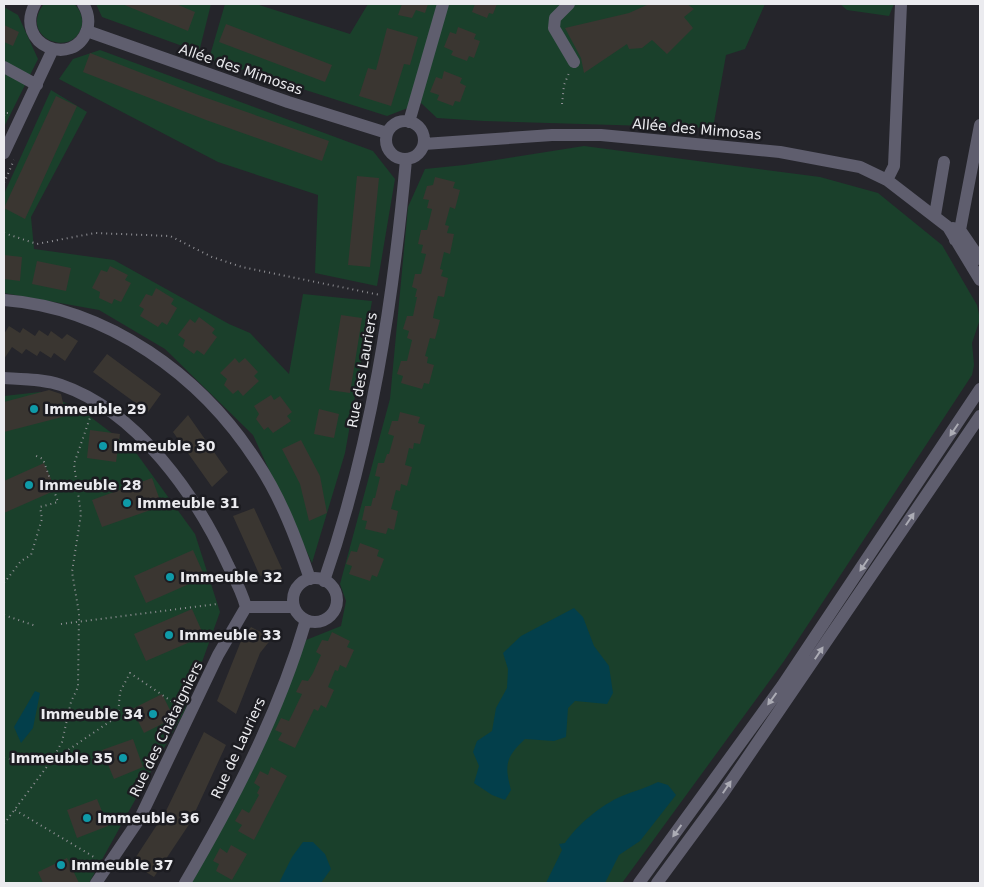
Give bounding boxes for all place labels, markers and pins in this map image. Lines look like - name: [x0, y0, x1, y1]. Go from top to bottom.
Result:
- place label: Immeuble 29: [44, 401, 147, 417]
- marker: Immeuble 29: [28, 403, 40, 415]
- place label: Immeuble 30: [113, 438, 216, 454]
- marker: Immeuble 30: [97, 440, 109, 452]
- place label: Immeuble 28: [39, 477, 142, 493]
- marker: Immeuble 28: [23, 479, 35, 491]
- place label: Immeuble 31: [137, 495, 240, 511]
- marker: Immeuble 31: [121, 497, 133, 509]
- place label: Immeuble 32: [180, 569, 283, 585]
- marker: Immeuble 32: [164, 571, 176, 583]
- place label: Immeuble 33: [179, 627, 282, 643]
- marker: Immeuble 33: [163, 629, 175, 641]
- place label: Immeuble 34: [40, 706, 143, 722]
- marker: Immeuble 34: [147, 708, 159, 720]
- place label: Immeuble 35: [10, 750, 113, 766]
- marker: Immeuble 35: [117, 752, 129, 764]
- place label: Immeuble 36: [97, 810, 200, 826]
- marker: Immeuble 36: [81, 812, 93, 824]
- place label: Immeuble 37: [71, 857, 174, 873]
- marker: Immeuble 37: [55, 859, 67, 871]

